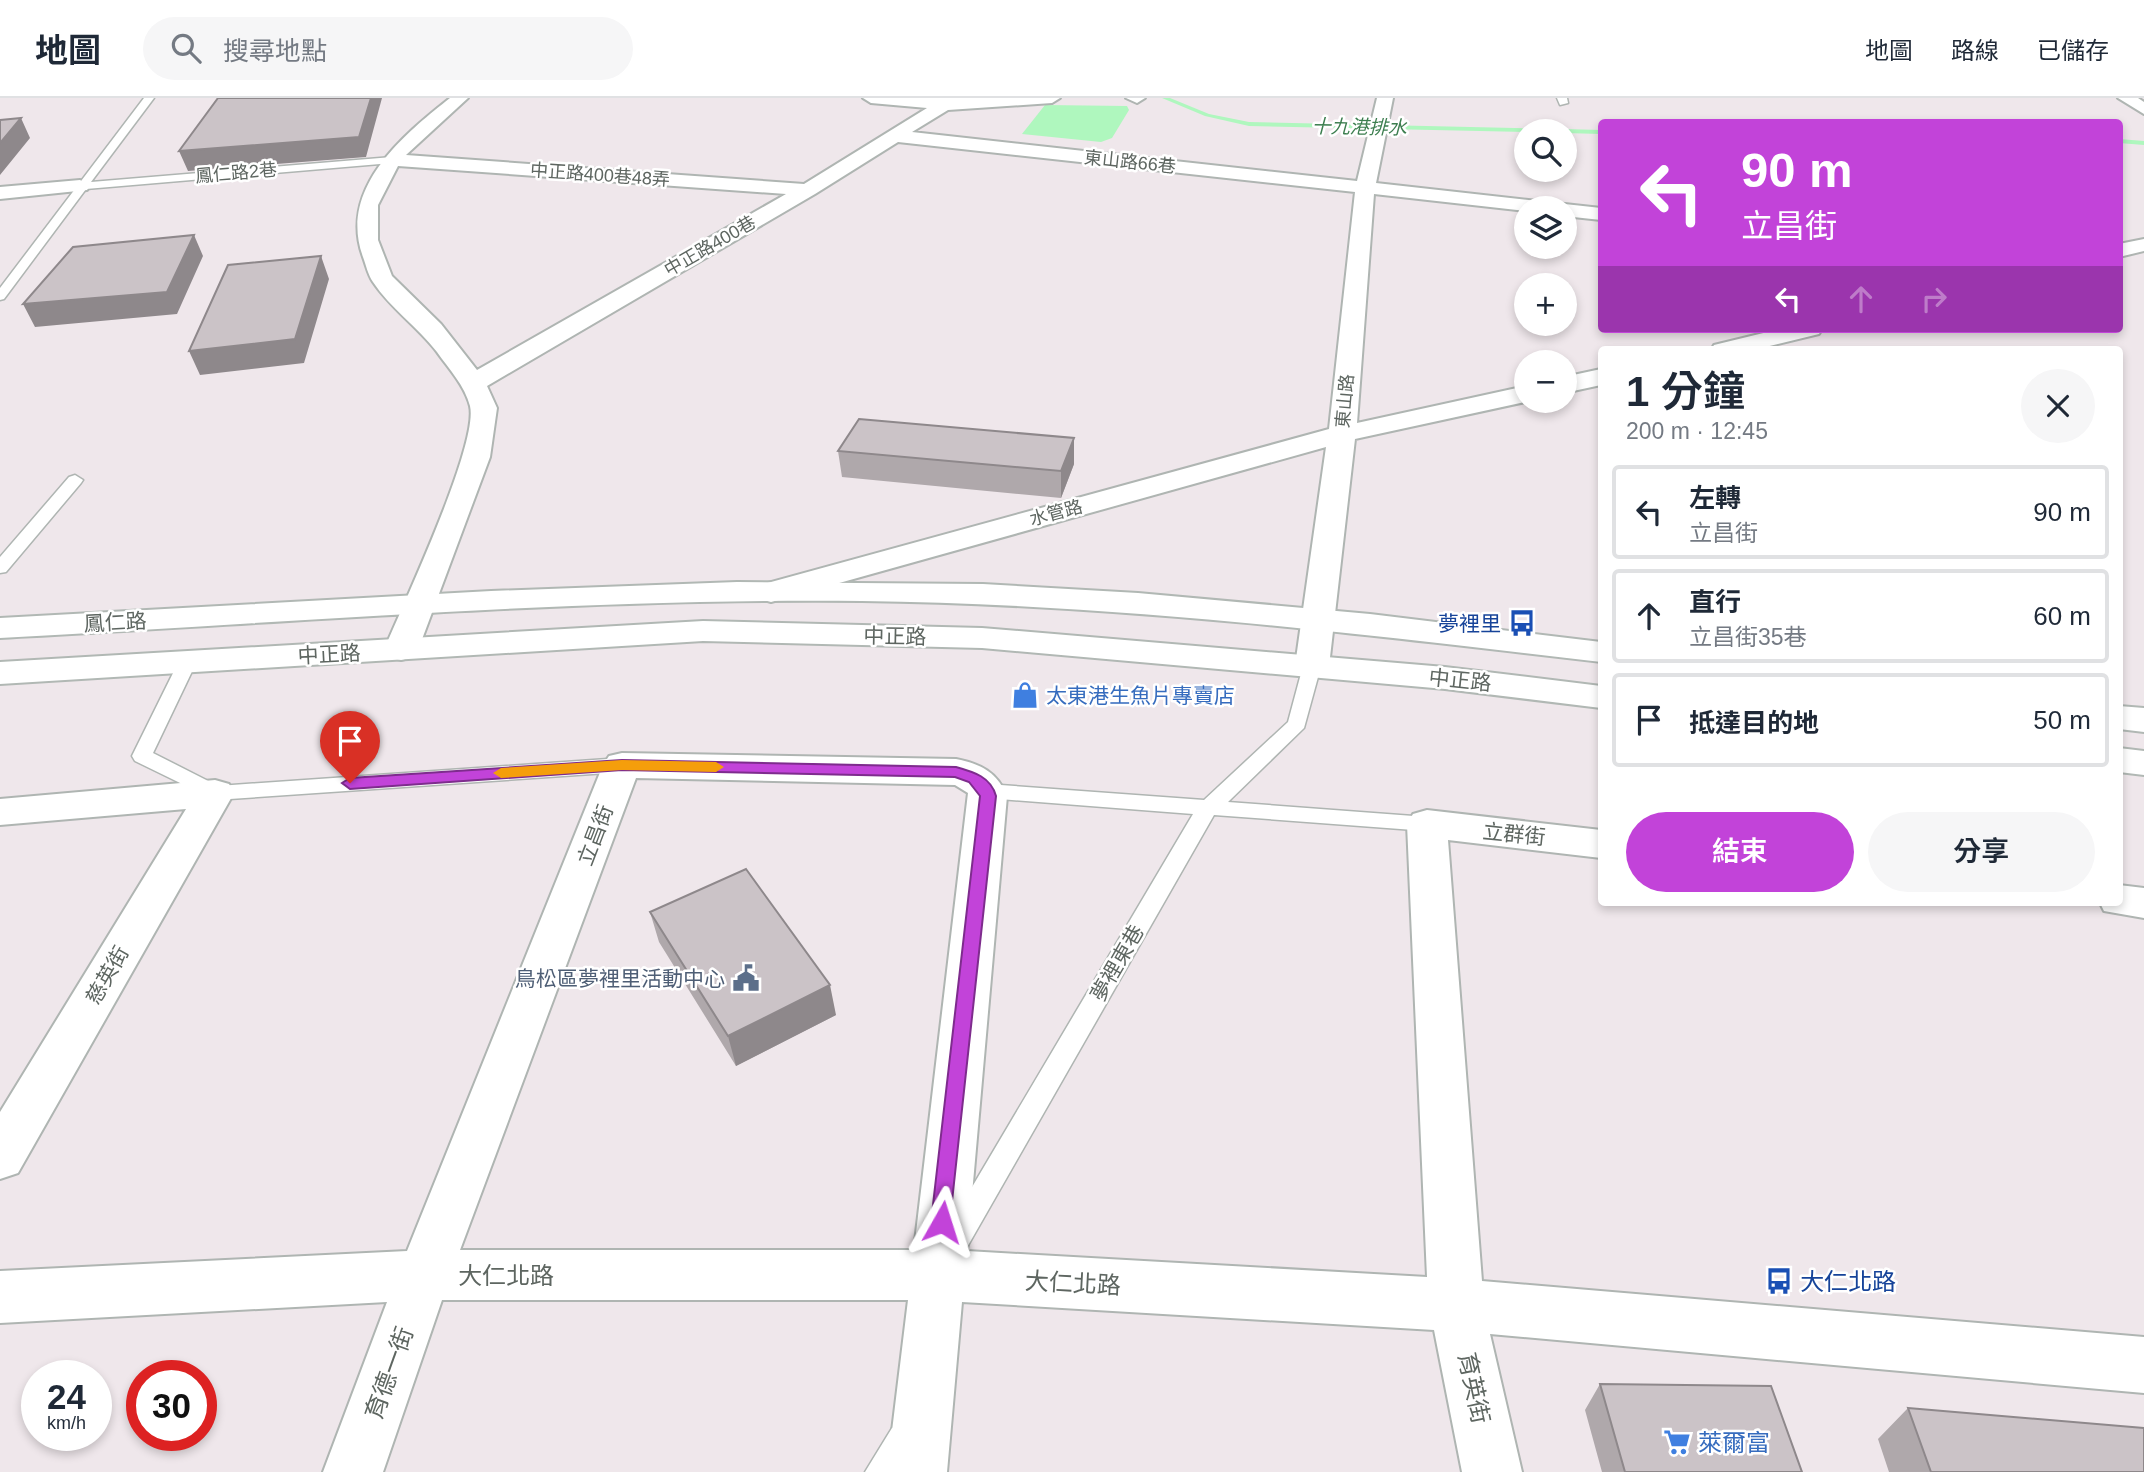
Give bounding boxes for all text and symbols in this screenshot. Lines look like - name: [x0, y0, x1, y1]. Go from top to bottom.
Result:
- search box: [143, 17, 633, 80]
- icon: search: [167, 29, 205, 67]
- text: 地圖: [35, 32, 101, 69]
- text: 搜尋地點: [223, 36, 327, 66]
- text: 地圖: [1865, 37, 1913, 64]
- text: 路線: [1951, 37, 1999, 64]
- text: 已儲存: [2037, 37, 2109, 64]
- water label: 十九港排水: [1311, 116, 1408, 138]
- map controls: [1514, 119, 1577, 413]
- button: search: [1514, 119, 1577, 182]
- text: 90 m: [1741, 143, 1853, 197]
- street label: 東山路66巷: [1083, 147, 1177, 177]
- icon: left: [1626, 147, 1717, 238]
- street label: 鳳仁路2巷: [194, 159, 278, 187]
- street label: 中正路400巷48弄: [529, 160, 671, 190]
- button: layers: [1514, 196, 1577, 259]
- text: 立昌街: [1741, 208, 1837, 244]
- street label: 中正路400巷: [661, 212, 759, 280]
- button: +: [1514, 273, 1577, 336]
- icon: left: [1769, 280, 1807, 318]
- icon: ahead: [1842, 280, 1880, 318]
- icon: right: [1915, 280, 1953, 318]
- button: −: [1514, 350, 1577, 413]
- text: 1 分鐘: [1626, 368, 1745, 415]
- button: close: [2021, 369, 2095, 443]
- street label: 東山路: [1333, 373, 1357, 429]
- text: 200 m · 12:45: [1626, 418, 1768, 444]
- text: 左轉: [1689, 483, 1741, 513]
- icon: left: [1630, 493, 1668, 531]
- street label: 水管路: [1027, 496, 1085, 530]
- text: 90 m: [2033, 497, 2091, 527]
- text: 立昌街: [1689, 520, 1758, 546]
- text: 直行: [1689, 587, 1741, 617]
- icon: ahead: [1630, 597, 1668, 635]
- text: 60 m: [2033, 601, 2091, 631]
- bus stop icon: 夢裡里: [1507, 608, 1537, 638]
- street label: 鳳仁路: [83, 609, 147, 635]
- place label: 夢裡里: [1438, 612, 1501, 635]
- street label: 中正路: [863, 624, 927, 648]
- text: 立昌街35巷: [1689, 624, 1807, 650]
- street label: 中正路: [297, 641, 361, 667]
- street label: 中正路: [1427, 665, 1493, 695]
- shop icon: 太東港生魚片專賣店: [1010, 680, 1040, 710]
- place label: 太東港生魚片專賣店: [1046, 684, 1235, 707]
- icon: arrive: [1630, 701, 1668, 739]
- text: 50 m: [2033, 705, 2091, 735]
- text: 抵達目的地: [1689, 708, 1819, 738]
- pin: [320, 711, 380, 783]
- icon: arrive: [331, 722, 369, 760]
- street label: 立昌街: [573, 801, 617, 869]
- button: 結束: [1626, 812, 1854, 892]
- button: 分享: [1868, 812, 2095, 892]
- street label: 立群街: [1481, 819, 1547, 849]
- street label: 夢裡東巷: [1086, 921, 1148, 1005]
- street label: 慈英街: [81, 942, 133, 1008]
- public building icon: 鳥松區夢裡里活動中心: [731, 963, 761, 993]
- place label: 鳥松區夢裡里活動中心: [515, 967, 725, 990]
- position arrow: [905, 1185, 979, 1259]
- street label: 大仁北路: [458, 1262, 554, 1289]
- bus stop icon: 大仁北路: [1764, 1266, 1794, 1296]
- street label: 大仁北路: [1024, 1267, 1122, 1299]
- place label: 大仁北路: [1800, 1268, 1896, 1295]
- street label: 育德一街: [360, 1323, 418, 1423]
- street label: 育英街: [1453, 1350, 1495, 1426]
- speed limit sign: 30: [126, 1360, 217, 1451]
- text: 24: [47, 1377, 86, 1416]
- text: km/h: [47, 1413, 86, 1433]
- supermarket icon: 萊爾富: [1662, 1427, 1692, 1457]
- place label: 萊爾富: [1698, 1429, 1770, 1456]

